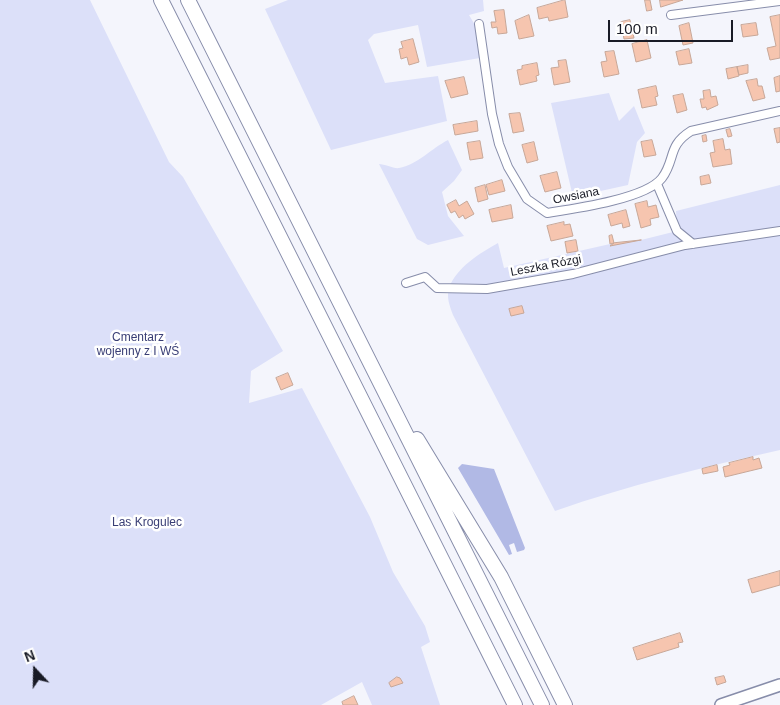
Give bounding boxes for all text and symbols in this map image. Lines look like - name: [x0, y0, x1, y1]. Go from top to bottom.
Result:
- scale bar: [610, 10, 735, 42]
- text: 100 m: [616, 20, 658, 37]
- street label: Owsiana: [552, 184, 600, 208]
- street label: Leszka Rózgi: [509, 252, 583, 280]
- park label: Cmentarz wojenny z I WŚ: [97, 331, 179, 359]
- park label: Las Krogulec: [112, 516, 182, 530]
- north arrow: [10, 645, 60, 695]
- text: N: [22, 647, 37, 665]

